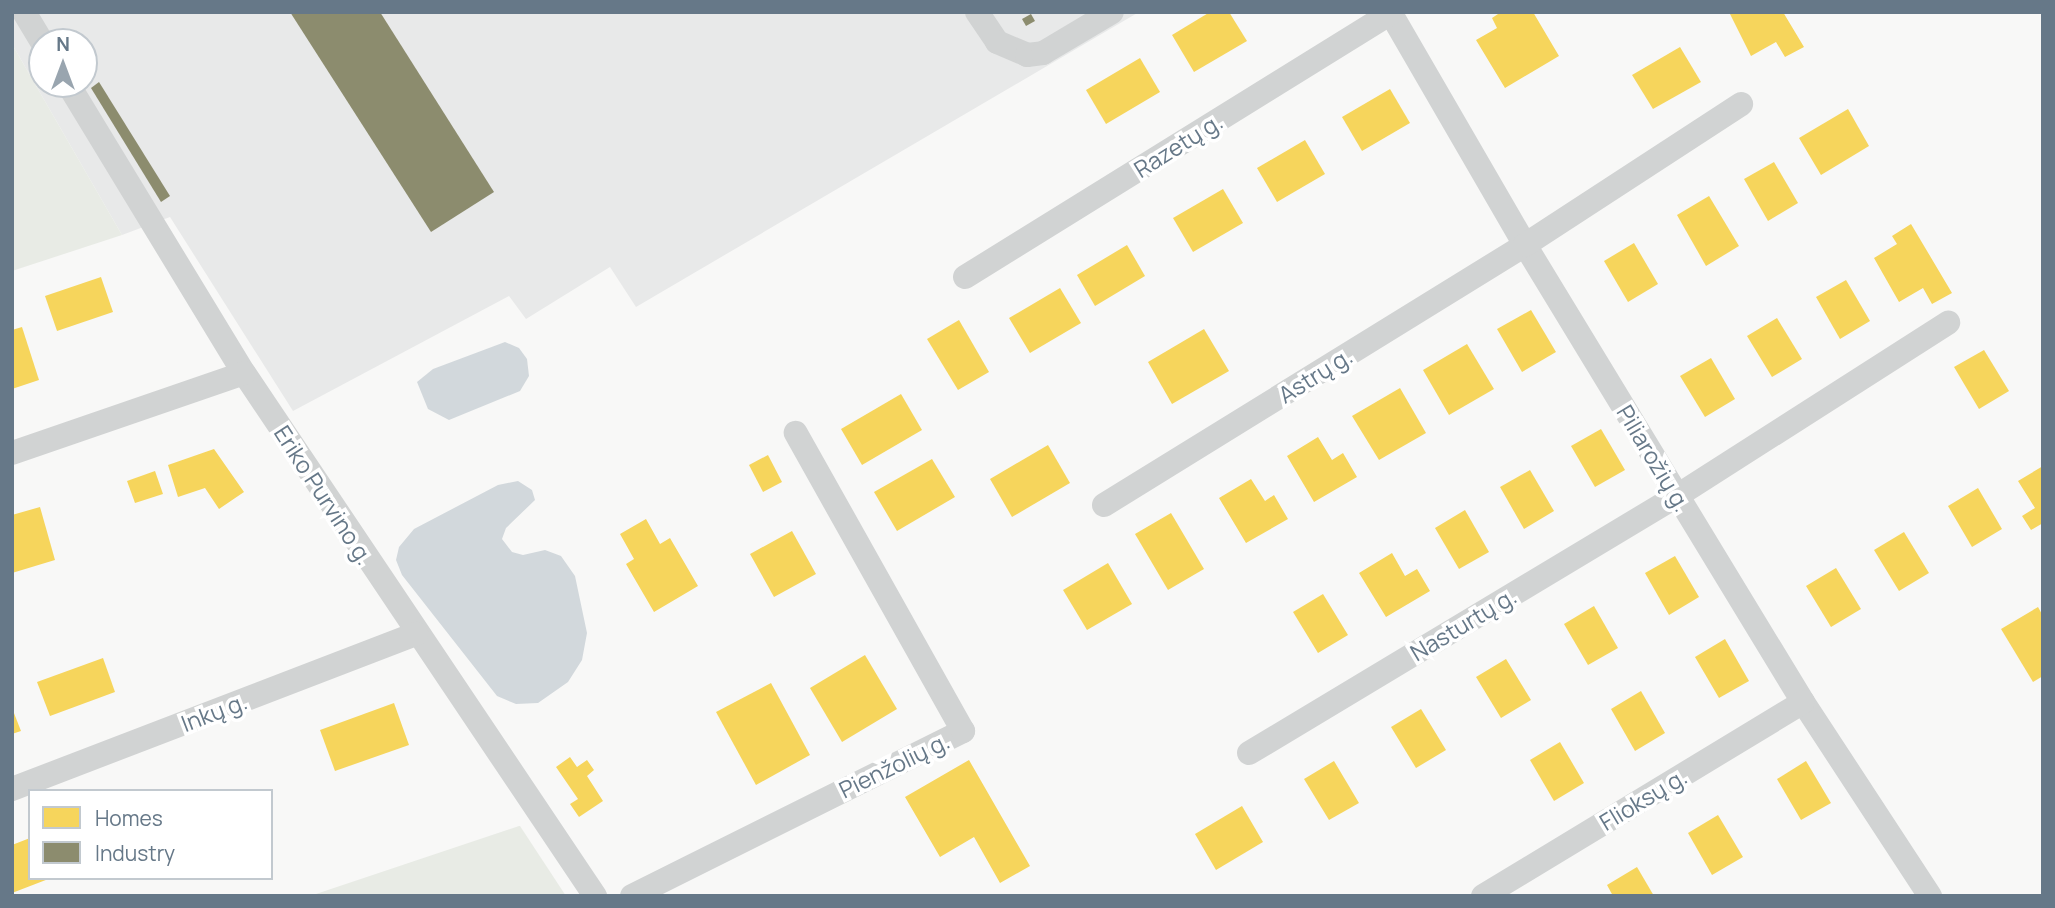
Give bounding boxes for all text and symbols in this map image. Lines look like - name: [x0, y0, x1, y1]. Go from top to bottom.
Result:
- north arrow: [28, 28, 98, 98]
- text: N: [56, 31, 70, 57]
- street label: Razetų g.: [1129, 107, 1227, 183]
- street label: Astrų g.: [1273, 342, 1357, 408]
- street label: Piliarožių g.: [1611, 400, 1697, 516]
- street label: Eriko Purvino g.: [269, 420, 379, 570]
- street label: Nasturtų g.: [1405, 582, 1521, 666]
- street label: Inkų g.: [177, 687, 251, 737]
- street label: Pienžolių g.: [834, 726, 954, 804]
- street label: Flioksų g.: [1594, 762, 1692, 836]
- legend: [28, 789, 273, 880]
- text: Homes: [95, 804, 163, 832]
- text: Industry: [95, 839, 175, 867]

